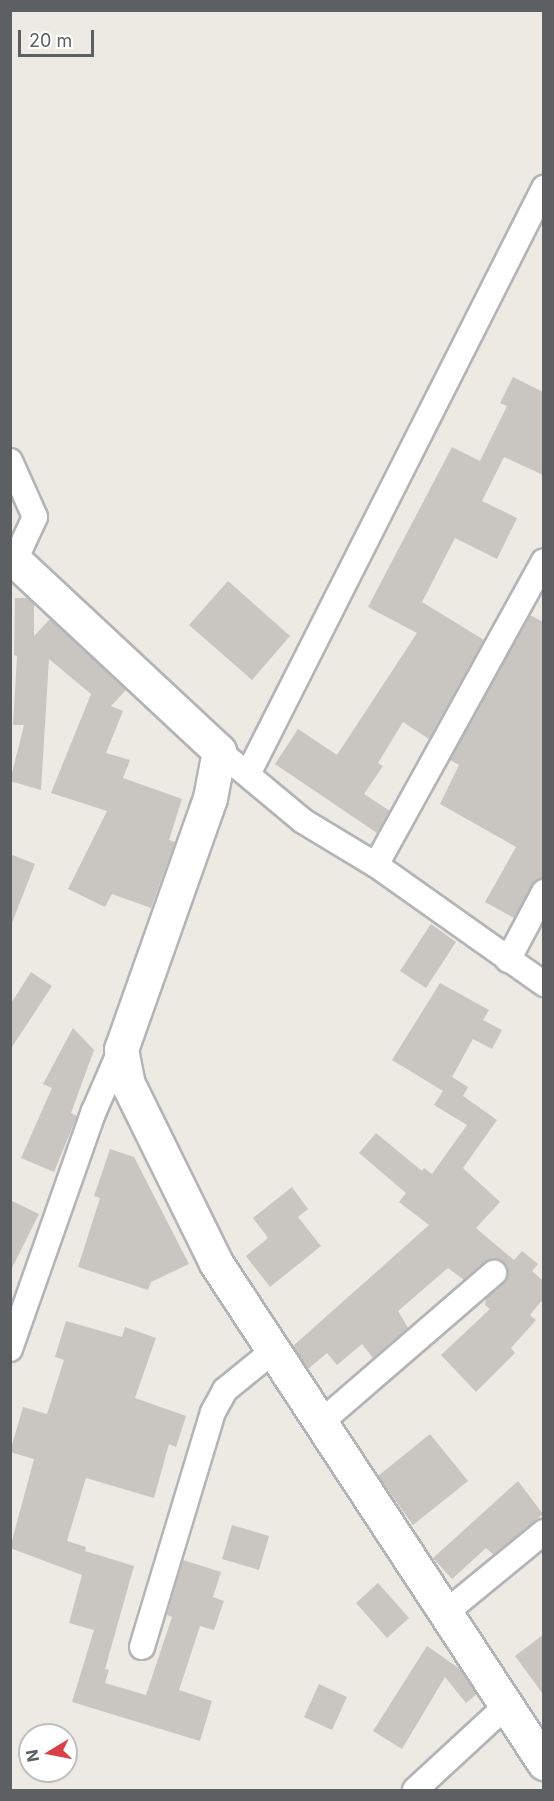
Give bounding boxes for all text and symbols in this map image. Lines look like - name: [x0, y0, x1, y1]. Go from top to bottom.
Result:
- scale bar: [21, 18, 98, 56]
- text: 20 m: [29, 30, 72, 51]
- north arrow: [18, 1723, 78, 1783]
- text: N: [21, 1748, 43, 1764]

